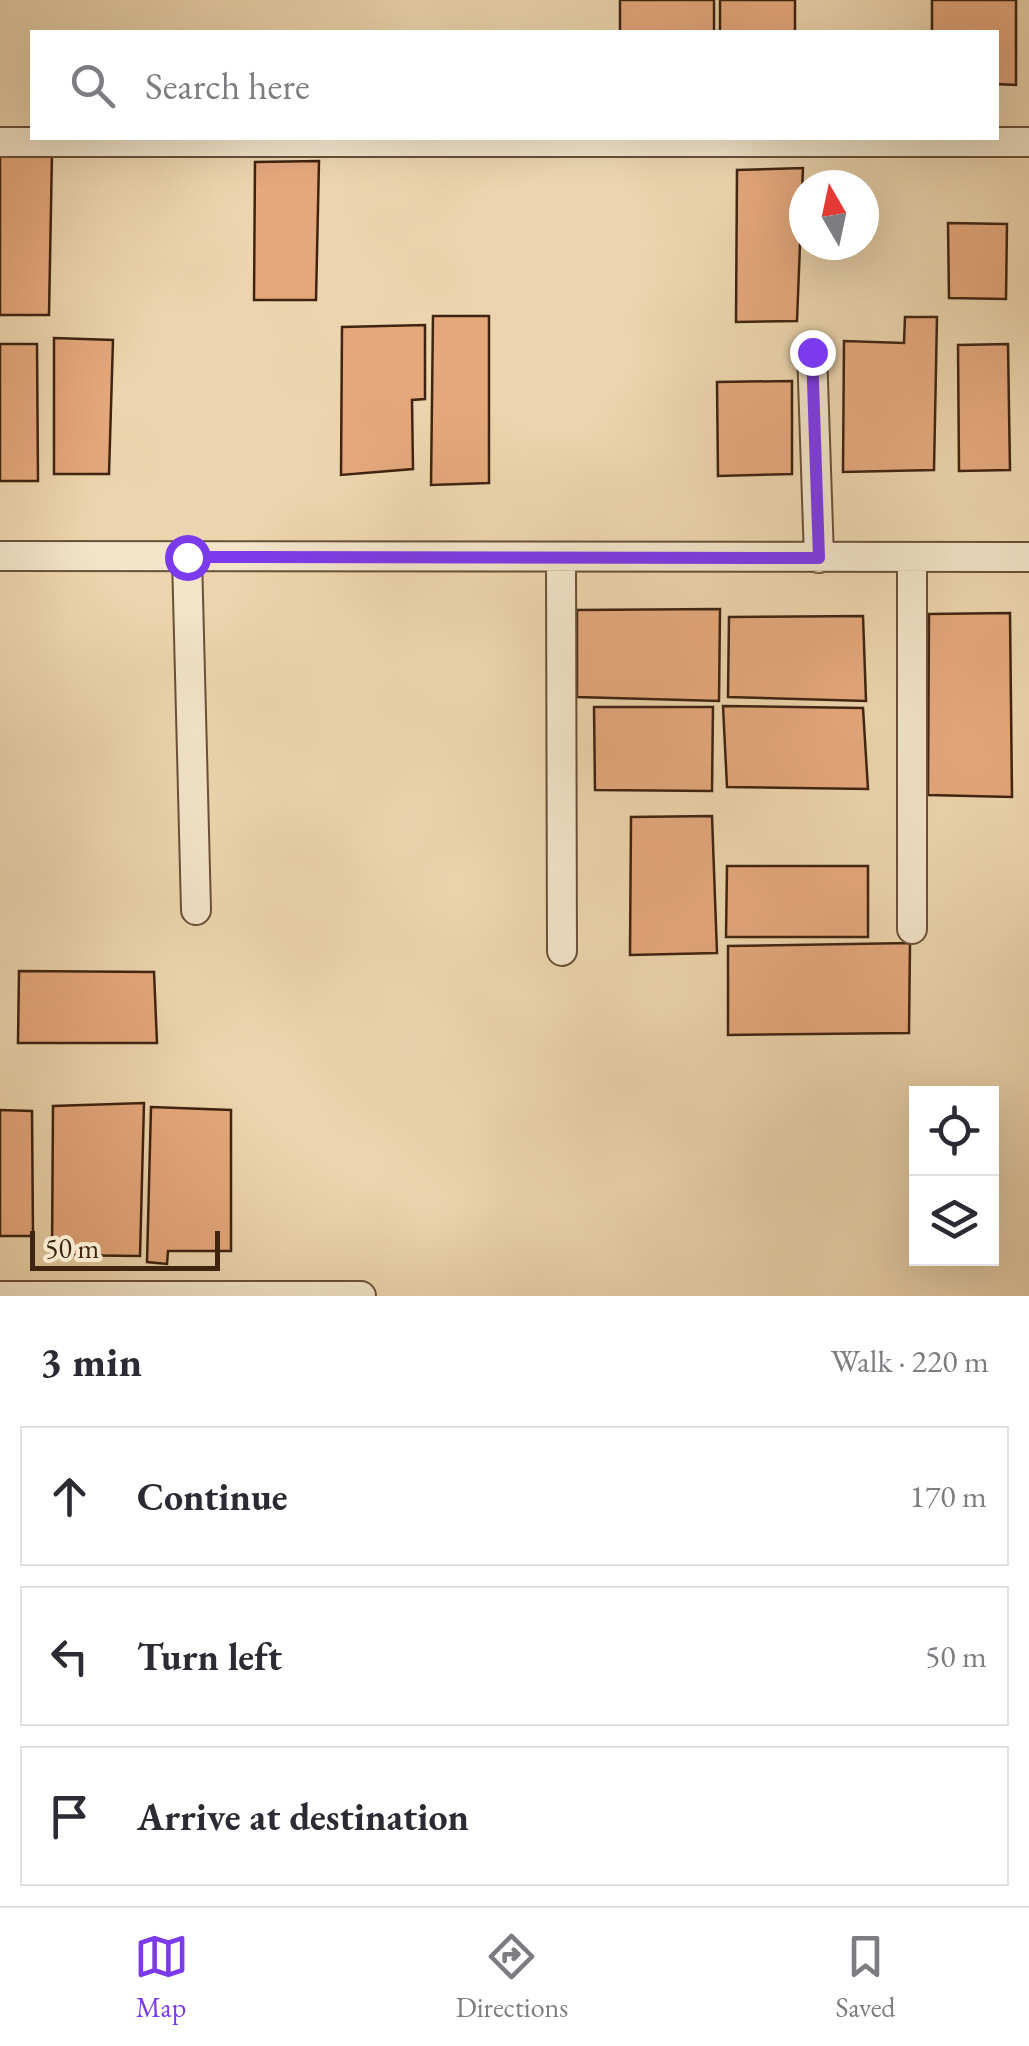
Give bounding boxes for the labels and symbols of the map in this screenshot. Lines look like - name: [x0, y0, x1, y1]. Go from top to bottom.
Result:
- north arrow: [789, 170, 879, 260]
- route end: [790, 330, 836, 376]
- route start: [165, 535, 211, 581]
- scale bar: [30, 1226, 220, 1270]

